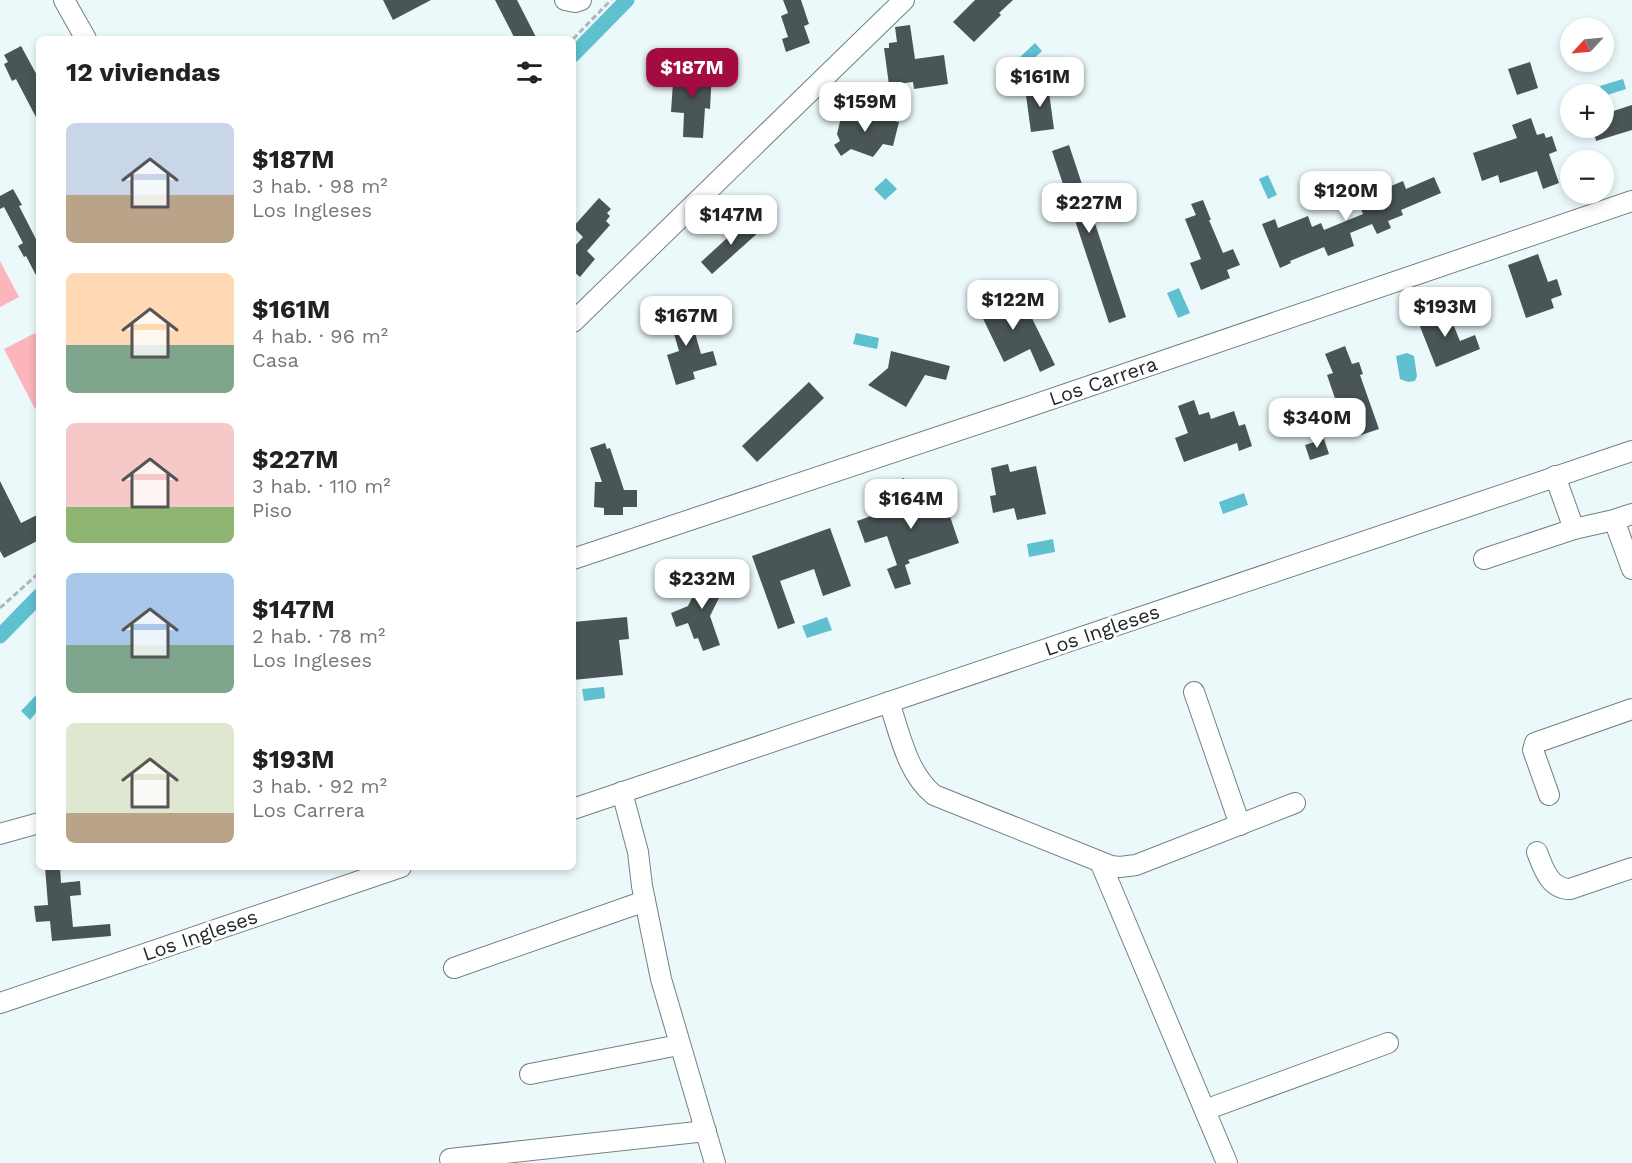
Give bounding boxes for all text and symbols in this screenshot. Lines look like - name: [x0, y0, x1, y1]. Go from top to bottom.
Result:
- north arrow: [1560, 18, 1614, 72]
- map controls: [1560, 18, 1614, 204]
- pin: $187M: [650, 48, 734, 99]
- text: $187M: [660, 55, 724, 79]
- icon: filters: [513, 56, 546, 89]
- text: 12 viviendas: [66, 57, 220, 87]
- pin: $161M: [998, 57, 1082, 108]
- text: $161M: [1010, 64, 1070, 88]
- pin: $159M: [823, 82, 907, 133]
- button: +: [1560, 84, 1614, 138]
- text: $159M: [833, 89, 897, 113]
- text: $187M: [252, 144, 335, 174]
- icon: home: [114, 147, 186, 219]
- button: −: [1560, 150, 1614, 204]
- pin: $120M: [1304, 171, 1388, 222]
- text: 3 hab. · 98 m²: [252, 174, 388, 198]
- text: $120M: [1314, 178, 1378, 202]
- pin: $227M: [1047, 183, 1131, 234]
- text: $227M: [1056, 190, 1122, 214]
- pin: $147M: [689, 195, 773, 246]
- text: Los Ingleses: [252, 198, 372, 222]
- text: $147M: [699, 202, 763, 226]
- pin: $122M: [971, 280, 1055, 331]
- text: $122M: [981, 287, 1045, 311]
- pin: $193M: [1403, 287, 1487, 338]
- text: $161M: [252, 294, 330, 324]
- text: $193M: [1413, 294, 1477, 318]
- pin: $167M: [644, 296, 728, 347]
- icon: home: [114, 297, 186, 369]
- text: $167M: [654, 303, 718, 327]
- text: 4 hab. · 96 m²: [252, 324, 388, 348]
- text: Casa: [252, 348, 299, 372]
- street label: Los Carrera: [1046, 351, 1160, 411]
- pin: $340M: [1275, 398, 1359, 449]
- text: $340M: [1283, 405, 1351, 429]
- text: $227M: [252, 444, 339, 474]
- icon: home: [114, 447, 186, 519]
- text: 3 hab. · 110 m²: [252, 474, 391, 498]
- pin: $164M: [869, 479, 953, 530]
- text: $164M: [879, 486, 943, 510]
- text: Piso: [252, 498, 292, 522]
- pin: $232M: [660, 559, 744, 610]
- text: $232M: [669, 566, 735, 590]
- text: $147M: [252, 594, 335, 624]
- icon: home: [114, 597, 186, 669]
- street label: Los Ingleses: [1041, 599, 1163, 661]
- text: 2 hab. · 78 m²: [252, 624, 385, 648]
- text: Los Ingleses: [252, 648, 372, 672]
- text: $193M: [252, 744, 335, 774]
- icon: home: [114, 747, 186, 819]
- text: 3 hab. · 92 m²: [252, 774, 387, 798]
- text: Los Carrera: [252, 798, 365, 822]
- street label: Los Ingleses: [139, 904, 261, 966]

